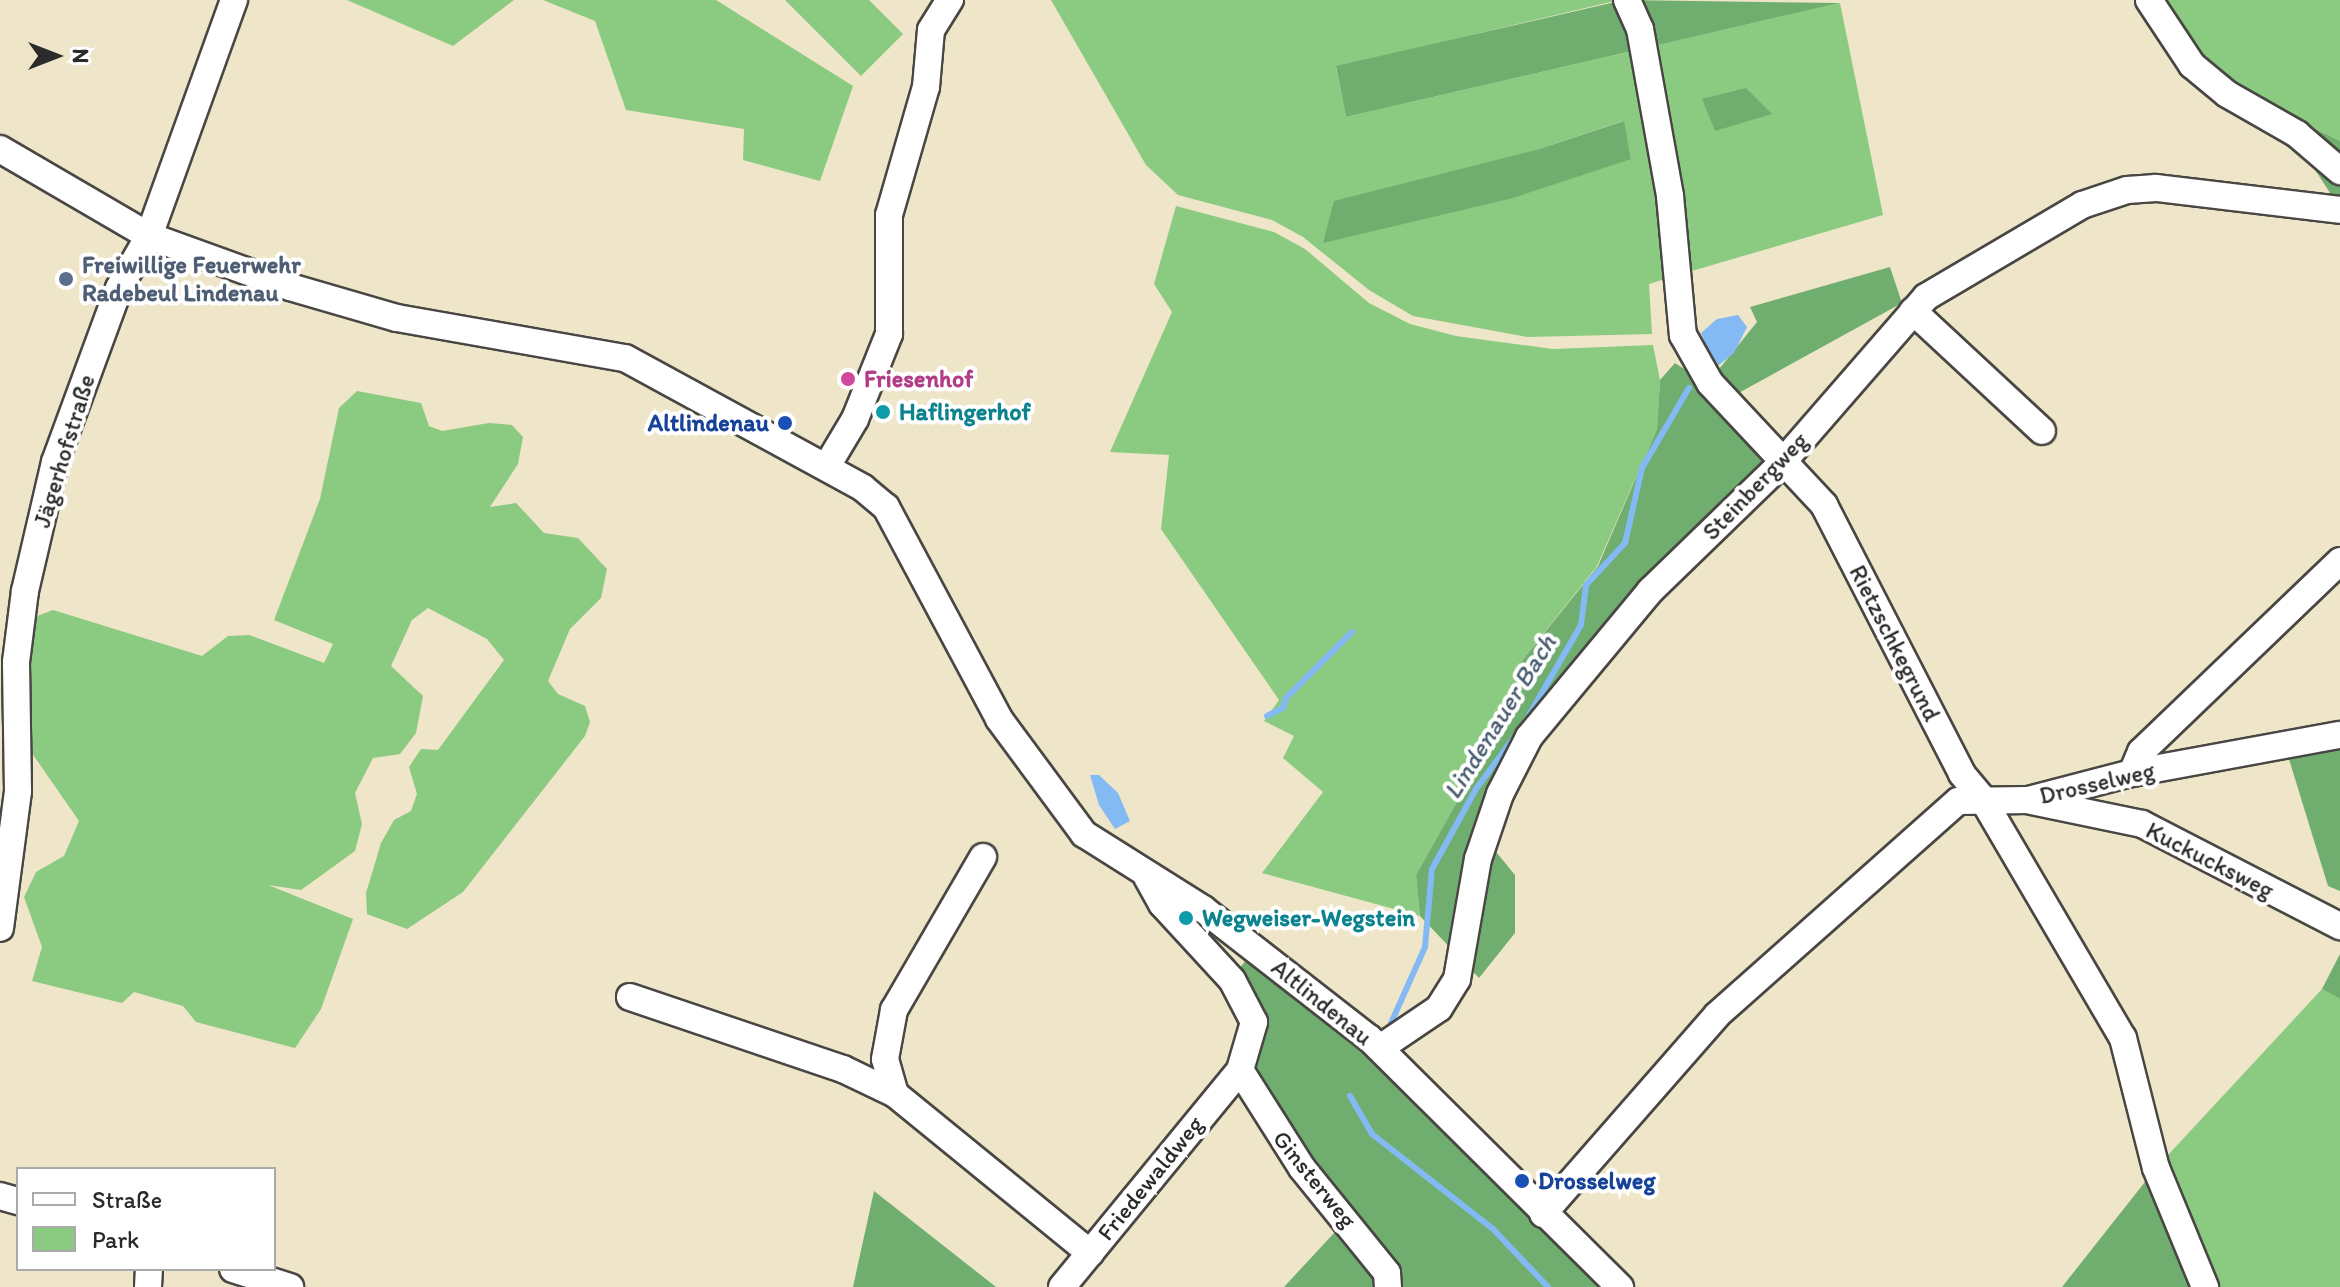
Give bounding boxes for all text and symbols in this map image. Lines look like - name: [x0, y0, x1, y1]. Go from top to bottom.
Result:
- north arrow: [16, 16, 96, 96]
- text: N: [67, 49, 94, 63]
- place label: Freiwillige Feuerwehr Radebeul Lindenau: [82, 251, 300, 307]
- marker: Freiwillige Feuerwehr Radebeul Lindenau: [57, 270, 75, 288]
- place label: Friesenhof: [864, 365, 973, 393]
- marker: Friesenhof: [839, 370, 857, 388]
- street label: Jägerhofstraße: [27, 371, 101, 531]
- place label: Haflingerhof: [899, 398, 1030, 426]
- marker: Haflingerhof: [874, 403, 892, 421]
- place label: Altlindenau: [648, 409, 769, 437]
- marker: Altlindenau: [776, 414, 794, 432]
- street label: Steinbergweg: [1696, 426, 1814, 546]
- street label: Rietzschkegrund: [1843, 560, 1947, 726]
- water label: Lindenauer Bach: [1437, 629, 1563, 805]
- street label: Drosselweg: [2036, 756, 2158, 810]
- street label: Kuckucksweg: [2141, 816, 2279, 904]
- place label: Wegweiser-Wegstein: [1202, 904, 1415, 932]
- marker: Wegweiser-Wegstein: [1177, 909, 1195, 927]
- street label: Altlindenau: [1266, 953, 1378, 1051]
- street label: Friedewaldweg: [1091, 1110, 1209, 1246]
- street label: Ginsterweg: [1267, 1124, 1363, 1234]
- legend: [16, 1167, 276, 1271]
- place label: Drosselweg: [1538, 1167, 1656, 1195]
- marker: Drosselweg: [1513, 1172, 1531, 1190]
- text: Straße: [92, 1185, 162, 1214]
- text: Park: [92, 1225, 139, 1254]

